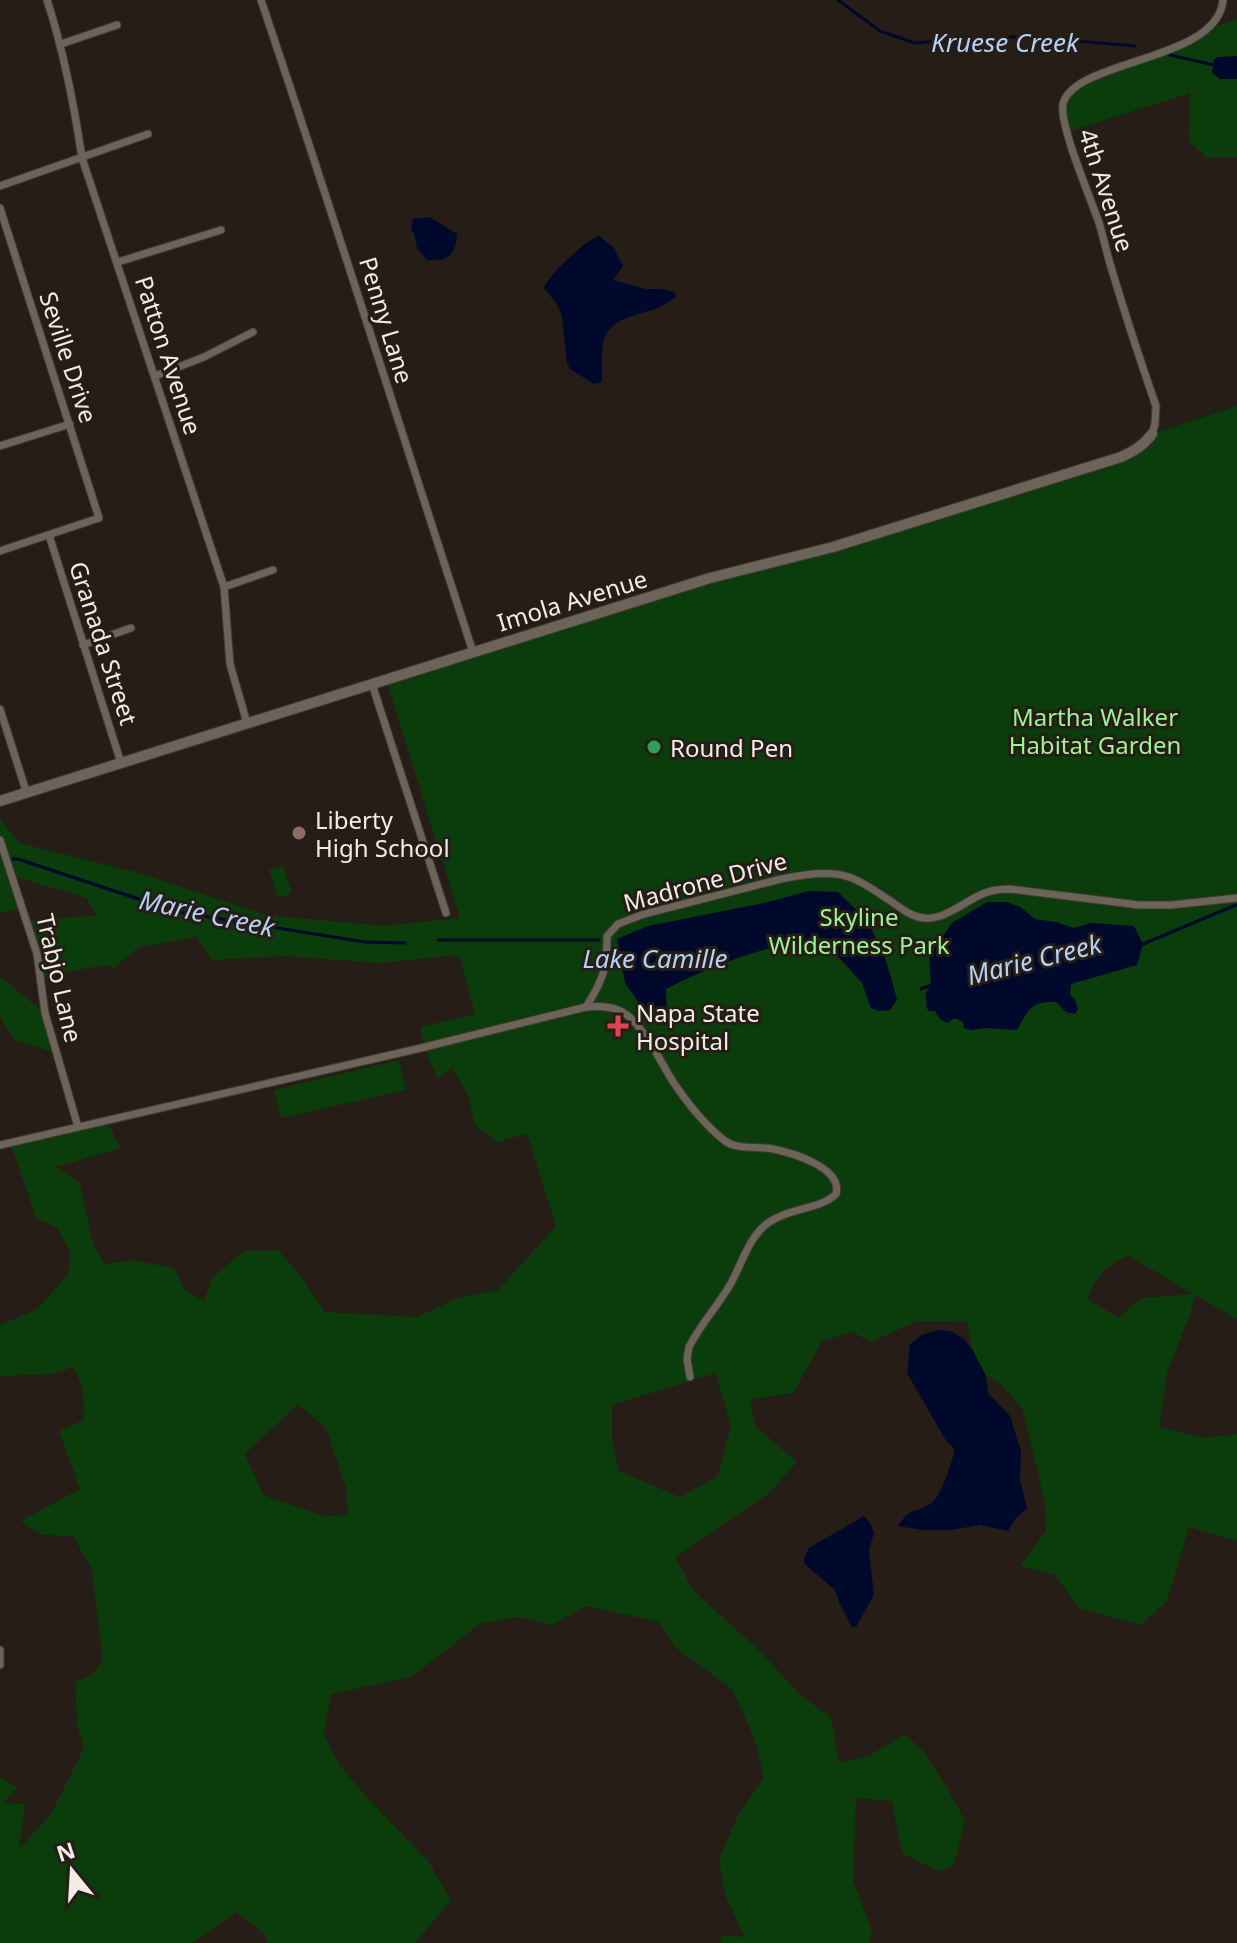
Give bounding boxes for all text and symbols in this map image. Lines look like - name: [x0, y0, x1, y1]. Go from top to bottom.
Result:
- water label: Kruese Creek: [931, 24, 1080, 60]
- street label: 4th Avenue: [1072, 124, 1142, 256]
- street label: Penny Lane: [352, 253, 422, 387]
- street label: Patton Avenue: [128, 271, 210, 439]
- street label: Seville Drive: [32, 287, 106, 427]
- street label: Granada Street: [62, 557, 146, 729]
- street label: Imola Avenue: [493, 562, 651, 638]
- park label: Martha Walker Habitat Garden: [1009, 700, 1181, 761]
- place label: Round Pen: [670, 731, 793, 764]
- marker: Round Pen: [645, 738, 663, 756]
- place label: Liberty High School: [315, 803, 450, 864]
- marker: Liberty High School: [290, 824, 308, 842]
- street label: Madrone Drive: [620, 843, 790, 919]
- water label: Marie Creek: [136, 881, 279, 945]
- park label: Skyline Wilderness Park: [768, 900, 950, 961]
- street label: Trabjo Lane: [29, 910, 91, 1046]
- water label: Marie Creek: [963, 925, 1106, 993]
- water label: Lake Camille: [582, 940, 728, 976]
- place label: Napa State Hospital: [636, 996, 760, 1057]
- marker: Napa State Hospital: [607, 1015, 629, 1037]
- north arrow: [32, 1831, 112, 1911]
- text: N: [52, 1834, 79, 1868]

